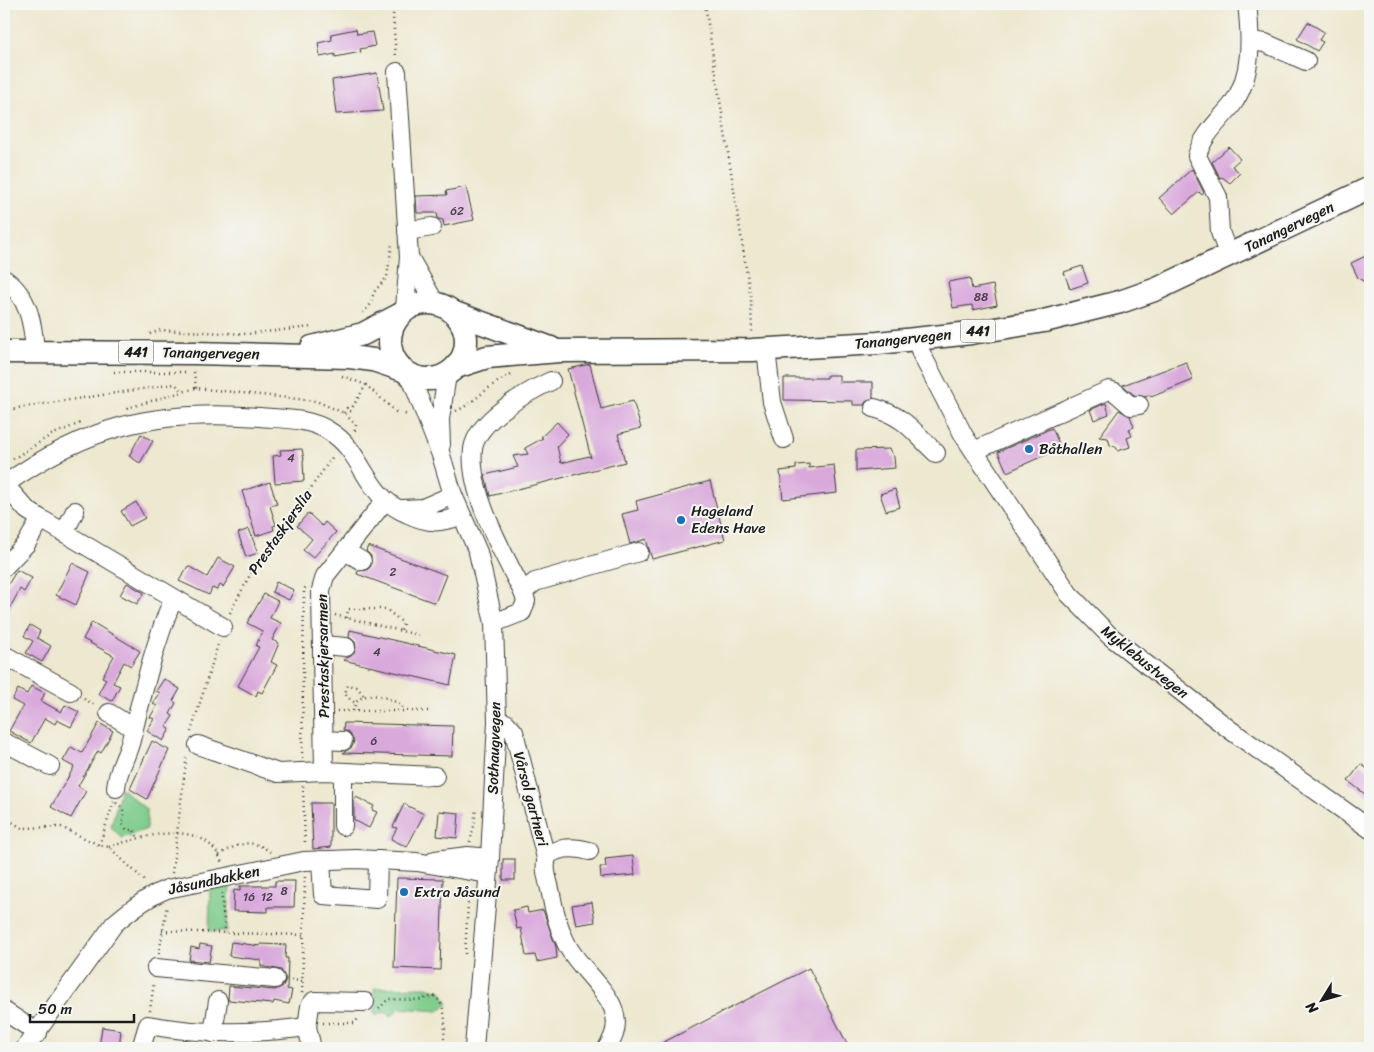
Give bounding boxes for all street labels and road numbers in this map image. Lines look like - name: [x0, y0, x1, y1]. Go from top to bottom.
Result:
- street label: Tanangervegen: [1240, 194, 1338, 260]
- road number: 441: [960, 320, 996, 342]
- street label: Tanangervegen: [853, 321, 953, 357]
- street label: Tanangervegen: [162, 339, 260, 367]
- road number: 441: [118, 341, 154, 364]
- street label: Prestaskjerslia: [241, 484, 319, 580]
- street label: Prestaskjersarmen: [309, 594, 337, 718]
- street label: Myklebustvegen: [1095, 618, 1195, 706]
- street label: Sothaugvegen: [479, 701, 509, 795]
- street label: Vårsol gartneri: [506, 749, 556, 850]
- street label: Jåsundbakken: [165, 858, 262, 903]

